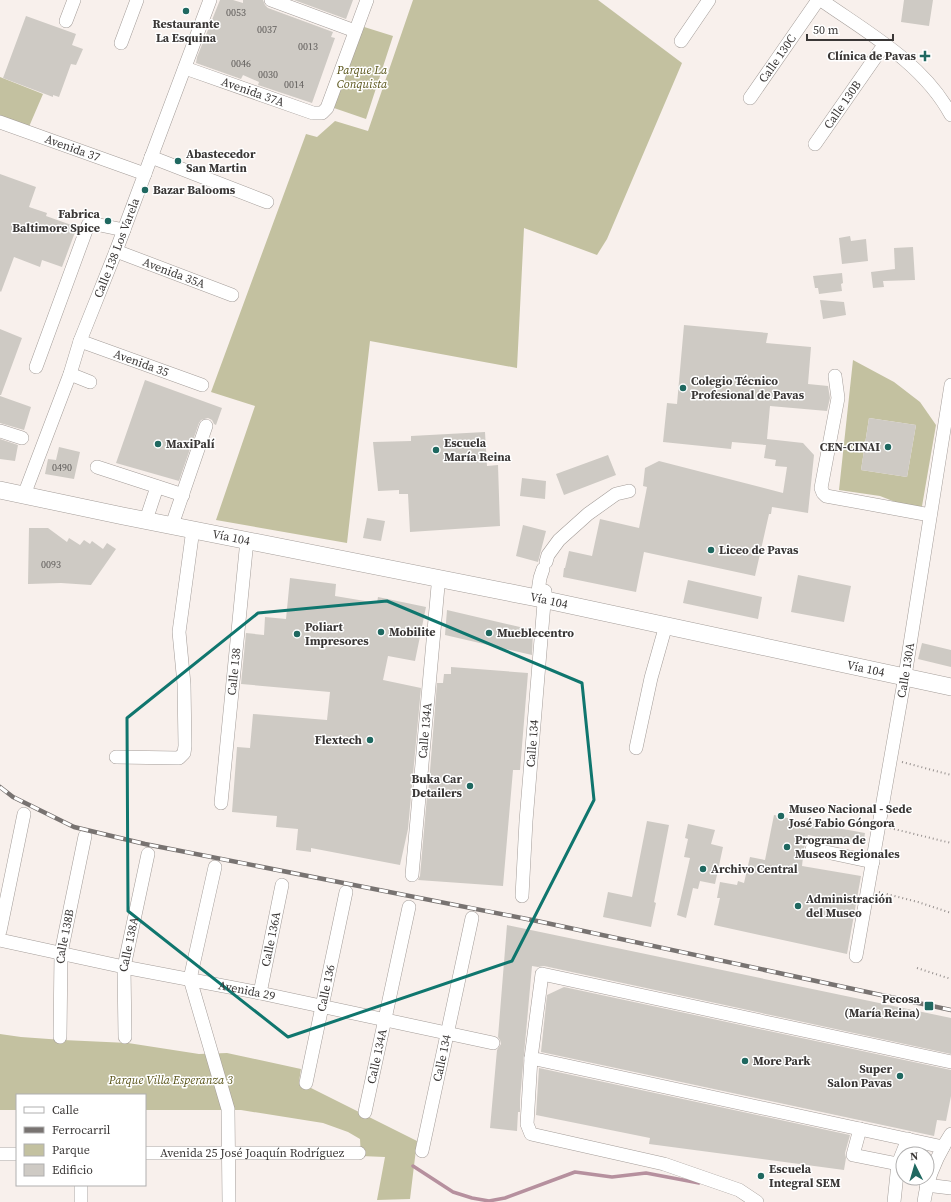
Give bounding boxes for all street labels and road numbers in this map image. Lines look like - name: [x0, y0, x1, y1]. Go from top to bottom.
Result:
- street label: Calle 130C: [755, 31, 800, 86]
- street label: Avenida 37A: [219, 73, 287, 110]
- street label: Calle 130B: [820, 77, 865, 132]
- street label: Avenida 37: [43, 131, 102, 165]
- street label: Calle 138 Los Varela: [90, 195, 143, 300]
- street label: Avenida 35A: [140, 254, 208, 292]
- street label: Avenida 35: [111, 346, 171, 380]
- street label: Vía 104: [211, 526, 252, 549]
- street label: Vía 104: [529, 589, 569, 612]
- street label: Calle 130A: [893, 641, 918, 699]
- street label: Calle 138: [224, 647, 244, 696]
- street label: Vía 104: [845, 657, 886, 681]
- street label: Calle 134A: [415, 702, 435, 759]
- street label: Calle 134: [522, 719, 542, 768]
- street label: Calle 138B: [53, 907, 78, 964]
- street label: Calle 136A: [258, 910, 284, 968]
- street label: Calle 138A: [116, 916, 142, 972]
- street label: Calle 136: [313, 963, 339, 1013]
- street label: Avenida 29: [217, 977, 277, 1004]
- street label: Calle 134A: [363, 1027, 391, 1085]
- street label: Calle 134: [429, 1033, 455, 1083]
- street label: Avenida 25 José Joaquín Rodríguez: [160, 1145, 345, 1161]

